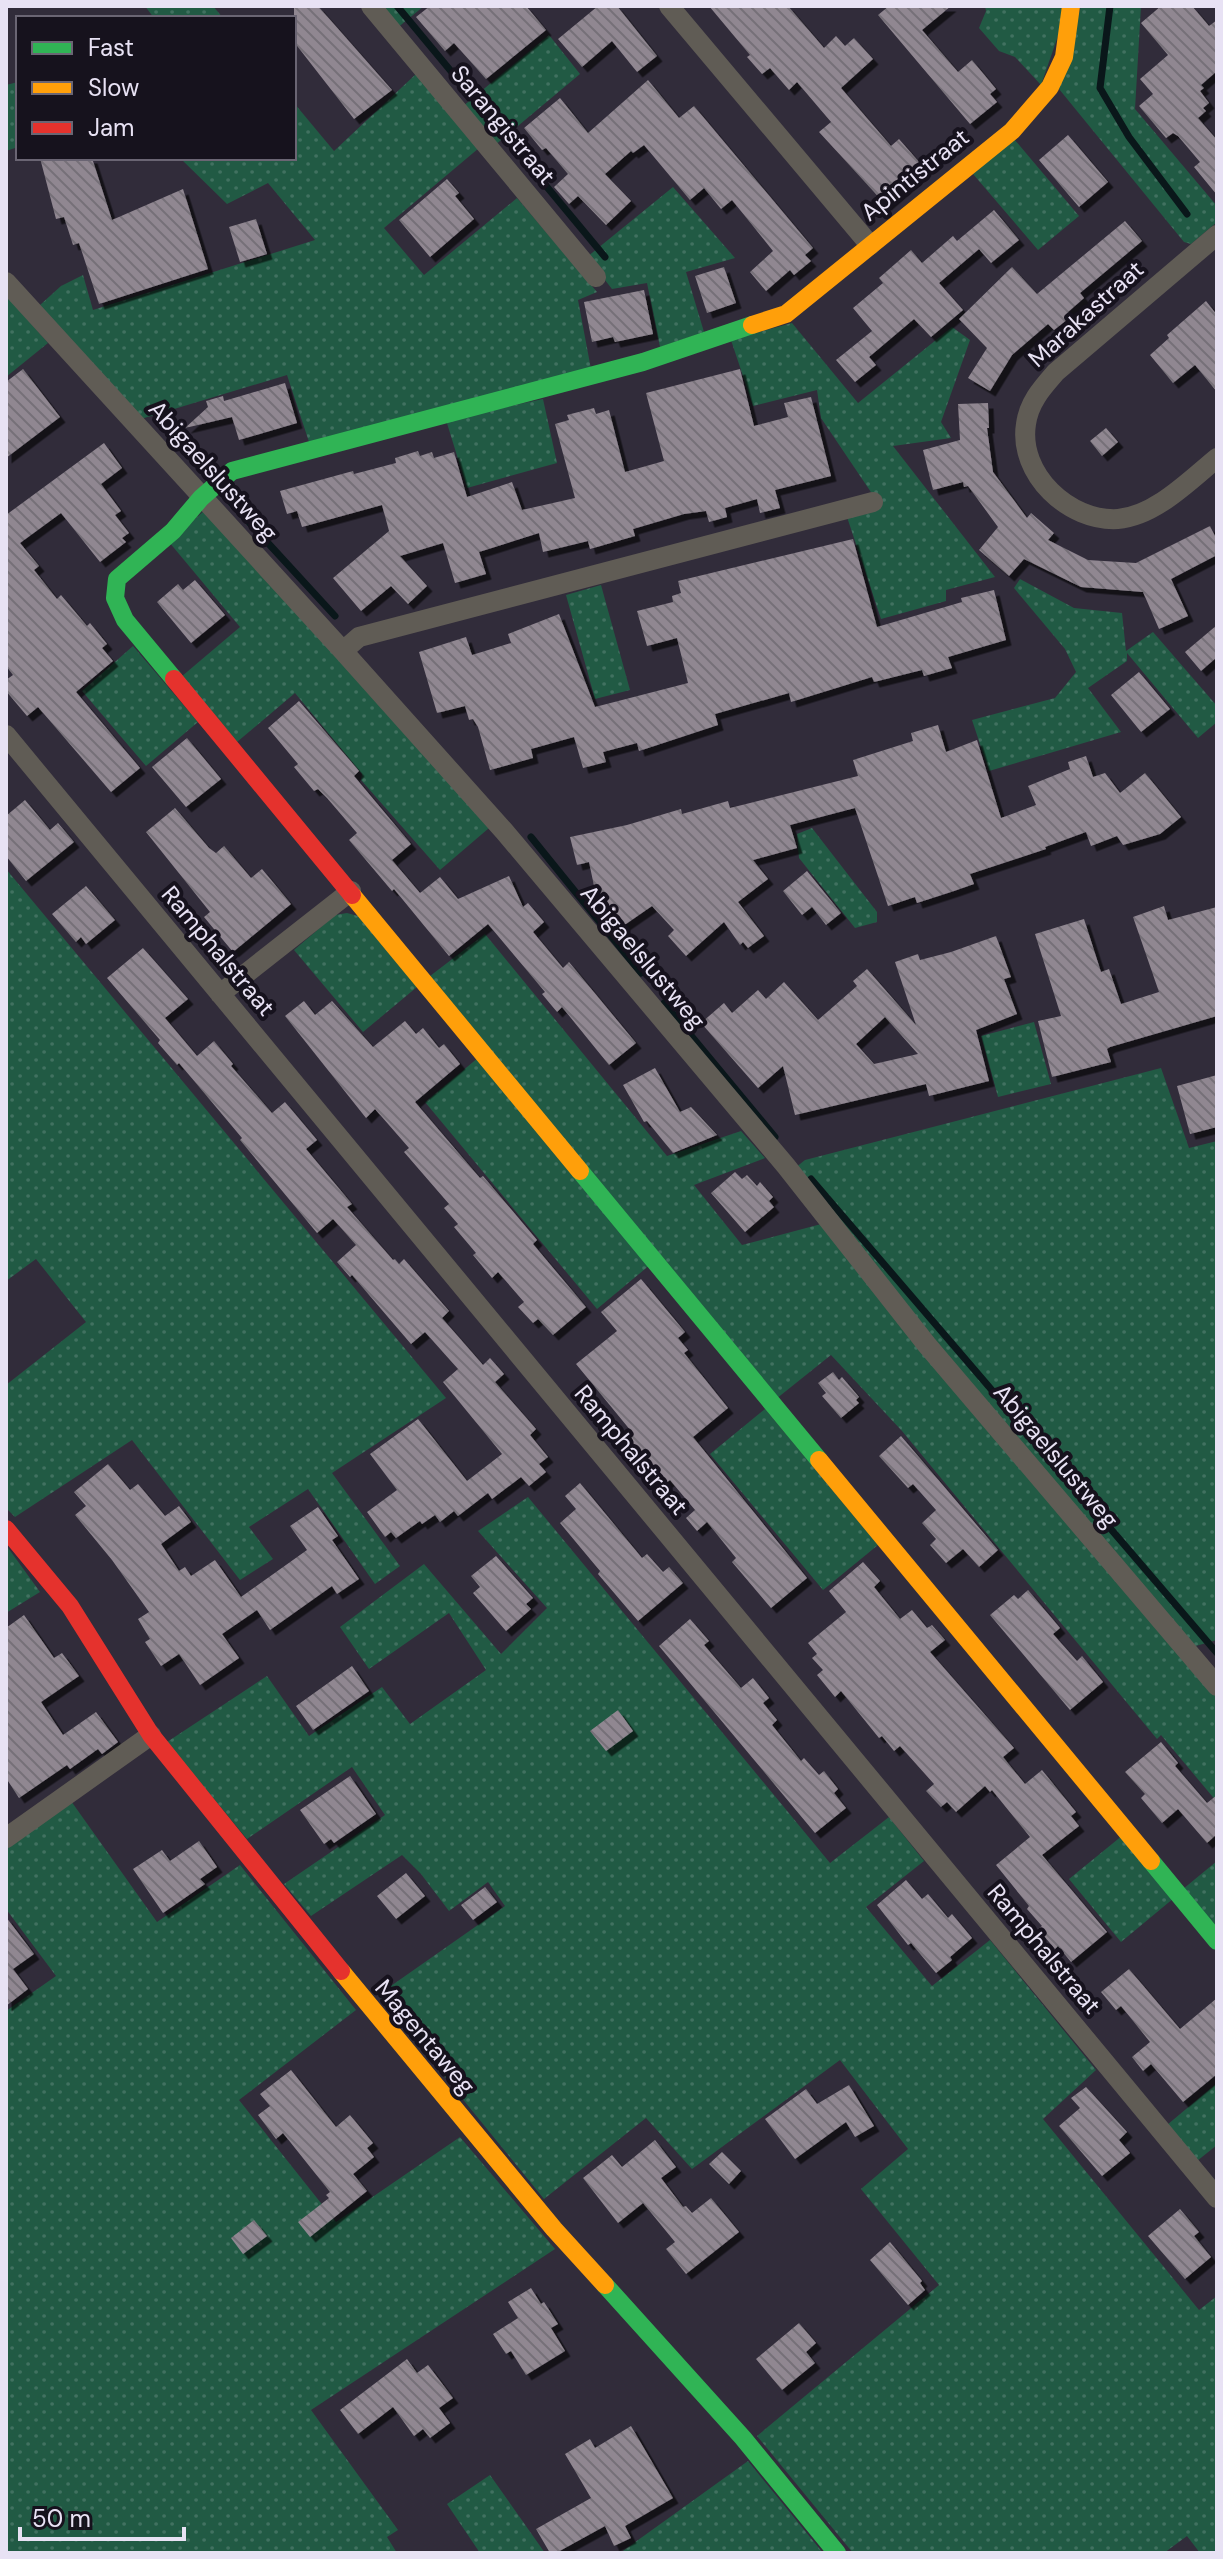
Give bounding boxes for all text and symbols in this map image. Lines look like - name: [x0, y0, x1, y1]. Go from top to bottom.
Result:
- legend: [16, 16, 296, 160]
- text: Fast: [88, 32, 134, 63]
- street label: Sarangistraat: [444, 58, 562, 191]
- text: Slow: [88, 72, 139, 103]
- text: Jam: [88, 112, 134, 143]
- street label: Apintistraat: [854, 121, 975, 228]
- street label: Marakastraat: [1021, 254, 1150, 374]
- street label: Abigaelslustweg: [142, 394, 285, 548]
- street label: Abigaelslustweg: [574, 878, 713, 1035]
- street label: Ramphalstraat: [155, 879, 282, 1022]
- street label: Abigaelslustweg: [987, 1377, 1126, 1534]
- street label: Ramphalstraat: [568, 1378, 695, 1521]
- street label: Ramphalstraat: [981, 1877, 1108, 2020]
- street label: Magentaweg: [368, 1973, 482, 2100]
- scale bar: [20, 2491, 184, 2541]
- text: 50 m: [32, 2503, 91, 2534]

